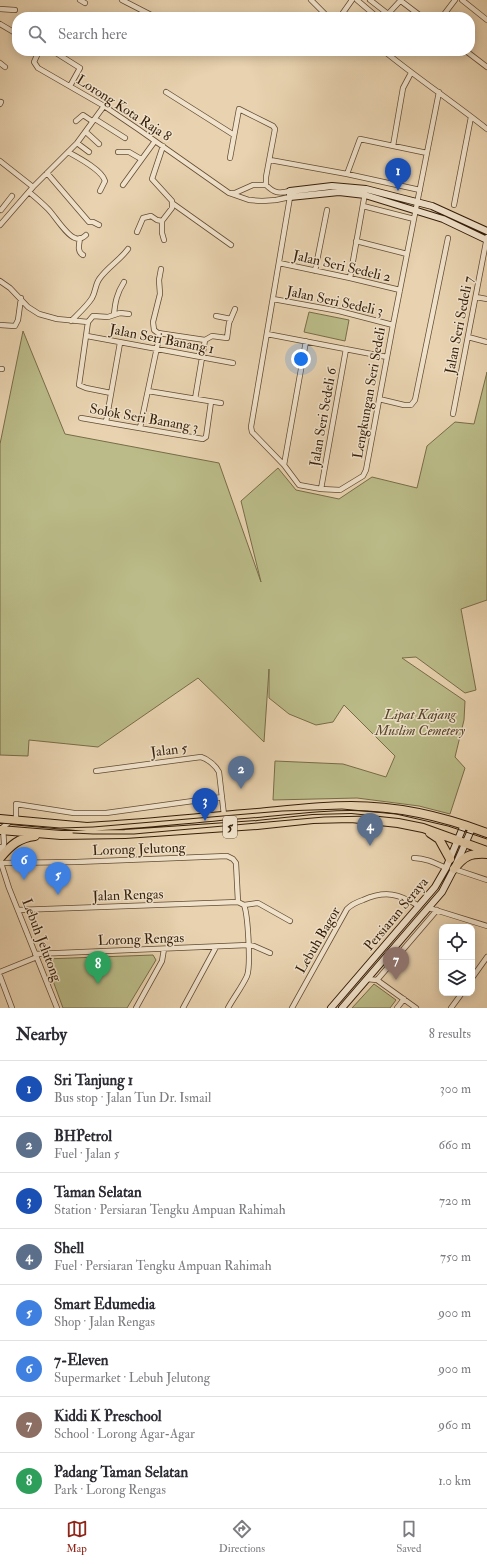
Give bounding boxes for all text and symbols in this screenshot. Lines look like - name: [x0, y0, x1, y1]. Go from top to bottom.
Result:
- search box: [12, 12, 475, 56]
- icon: search: [26, 23, 48, 45]
- text: Search here: [58, 25, 127, 44]
- street label: Lorong Kota Raja 8: [73, 71, 175, 145]
- pin: 1: [385, 158, 411, 191]
- street label: Jalan Seri Sedeli 2: [290, 246, 393, 286]
- street label: Jalan Seri Sedeli 7: [441, 274, 477, 376]
- street label: Jalan Seri Sedeli 3: [284, 282, 385, 320]
- street label: Jalan Seri Banang 1: [107, 320, 216, 357]
- street label: Lengkungan Seri Sedeli: [349, 326, 389, 460]
- your location: [291, 349, 311, 369]
- street label: Jalan Seri Sedeli 6: [306, 365, 340, 469]
- street label: Solok Seri Banang 3: [88, 400, 200, 436]
- park label: Lipat Kajang Muslim Cemetery: [374, 706, 465, 739]
- street label: Jalan 5: [149, 739, 189, 761]
- pin: 2: [228, 756, 254, 789]
- pin: 3: [192, 788, 218, 821]
- pin: 4: [357, 813, 383, 846]
- road number: 5: [223, 816, 237, 838]
- street label: Lorong Jelutong: [92, 839, 187, 859]
- pin: 6: [11, 847, 37, 880]
- pin: 5: [45, 862, 71, 895]
- street label: Persiaran Seraya: [360, 874, 433, 955]
- street label: Jalan Rengas: [91, 885, 164, 905]
- street label: Lebuh Jelutong: [18, 896, 66, 985]
- street label: Lebuh Bagor: [292, 903, 344, 976]
- map controls: [439, 924, 475, 996]
- button: locate: [439, 924, 475, 960]
- street label: Lorong Rengas: [98, 929, 185, 949]
- pin: 7: [383, 947, 409, 980]
- pin: 8: [85, 951, 111, 984]
- button: layers: [439, 960, 475, 996]
- text: Nearby: [16, 1024, 67, 1045]
- text: 8 results: [429, 1026, 471, 1042]
- text: Sri Tanjung 1: [54, 1071, 133, 1090]
- text: 1: [27, 1081, 31, 1097]
- text: 300 m: [440, 1081, 471, 1097]
- text: Bus stop · Jalan Tun Dr. Ismail: [54, 1090, 211, 1106]
- text: BHPetrol: [54, 1127, 112, 1146]
- text: 2: [26, 1137, 32, 1153]
- text: 660 m: [438, 1137, 471, 1153]
- text: Fuel · Jalan 5: [54, 1146, 120, 1162]
- text: Taman Selatan: [54, 1183, 142, 1202]
- text: 3: [27, 1193, 32, 1209]
- text: 720 m: [439, 1193, 471, 1209]
- text: Station · Persiaran Tengku Ampuan Rahimah: [54, 1202, 285, 1218]
- text: Shell: [54, 1239, 84, 1258]
- text: 4: [25, 1249, 33, 1265]
- text: 750 m: [440, 1249, 471, 1265]
- text: Fuel · Persiaran Tengku Ampuan Rahimah: [54, 1258, 271, 1274]
- text: Smart Edumedia: [54, 1295, 155, 1314]
- text: 5: [26, 1305, 32, 1321]
- text: 900 m: [438, 1305, 471, 1321]
- text: Shop · Jalan Rengas: [54, 1314, 155, 1330]
- text: 7-Eleven: [54, 1351, 108, 1370]
- text: 6: [26, 1361, 32, 1377]
- text: 900 m: [438, 1361, 471, 1377]
- text: Supermarket · Lebuh Jelutong: [54, 1370, 210, 1386]
- text: Kiddi K Preschool: [54, 1407, 162, 1426]
- text: 7: [26, 1417, 32, 1433]
- text: 960 m: [438, 1417, 471, 1433]
- text: School · Lorong Agar-Agar: [54, 1426, 195, 1442]
- text: Padang Taman Selatan: [54, 1463, 188, 1482]
- text: 8: [26, 1473, 32, 1489]
- text: 1.0 km: [438, 1473, 471, 1489]
- text: Park · Lorong Rengas: [54, 1482, 166, 1498]
- tab: Map: [66, 1518, 88, 1555]
- tab: Directions: [219, 1518, 265, 1555]
- tab: Saved: [396, 1518, 421, 1555]

